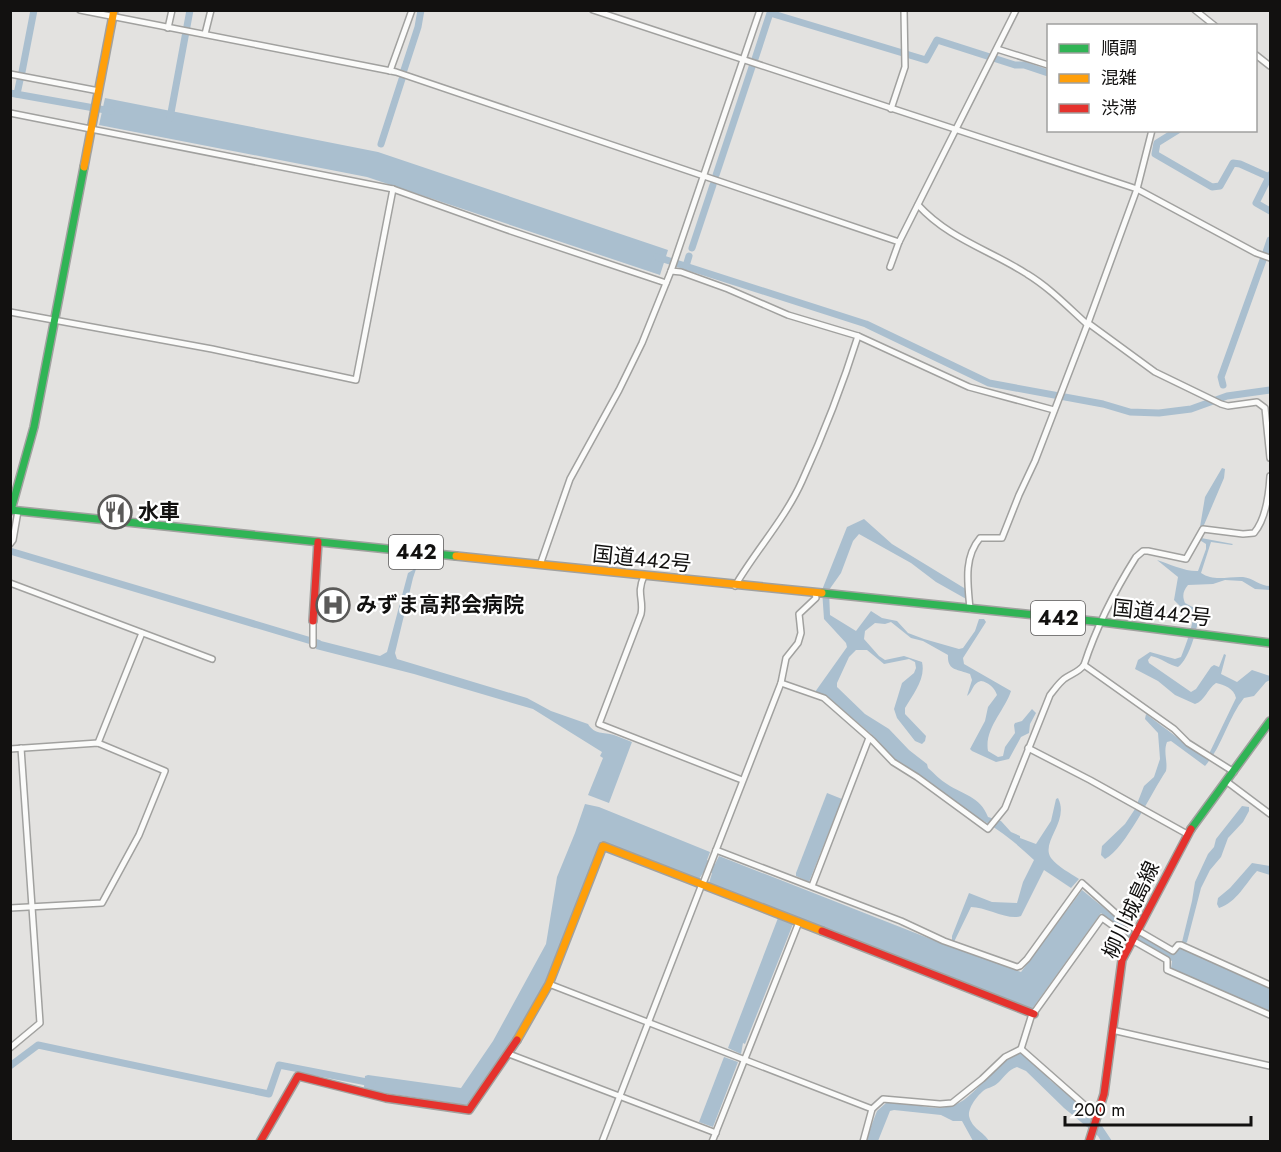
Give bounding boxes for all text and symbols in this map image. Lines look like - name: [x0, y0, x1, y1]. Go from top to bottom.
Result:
- legend: [1047, 24, 1257, 132]
- text: 順調: [1101, 35, 1137, 61]
- text: 混雑: [1101, 65, 1137, 91]
- text: 渋滞: [1101, 95, 1137, 121]
- restaurant icon: 水車: [97, 494, 133, 530]
- place label: 水車: [138, 497, 180, 527]
- road number: 442: [389, 535, 443, 569]
- street label: 国道442号: [591, 539, 693, 579]
- hospital icon: みずま高邦会病院: [315, 587, 351, 623]
- place label: みずま高邦会病院: [356, 590, 524, 620]
- street label: 国道442号: [1111, 593, 1213, 633]
- road number: 442: [1031, 601, 1085, 635]
- street label: 柳川城島線: [1095, 856, 1167, 964]
- scale bar: [1065, 1089, 1251, 1127]
- text: 200 m: [1074, 1097, 1125, 1123]

